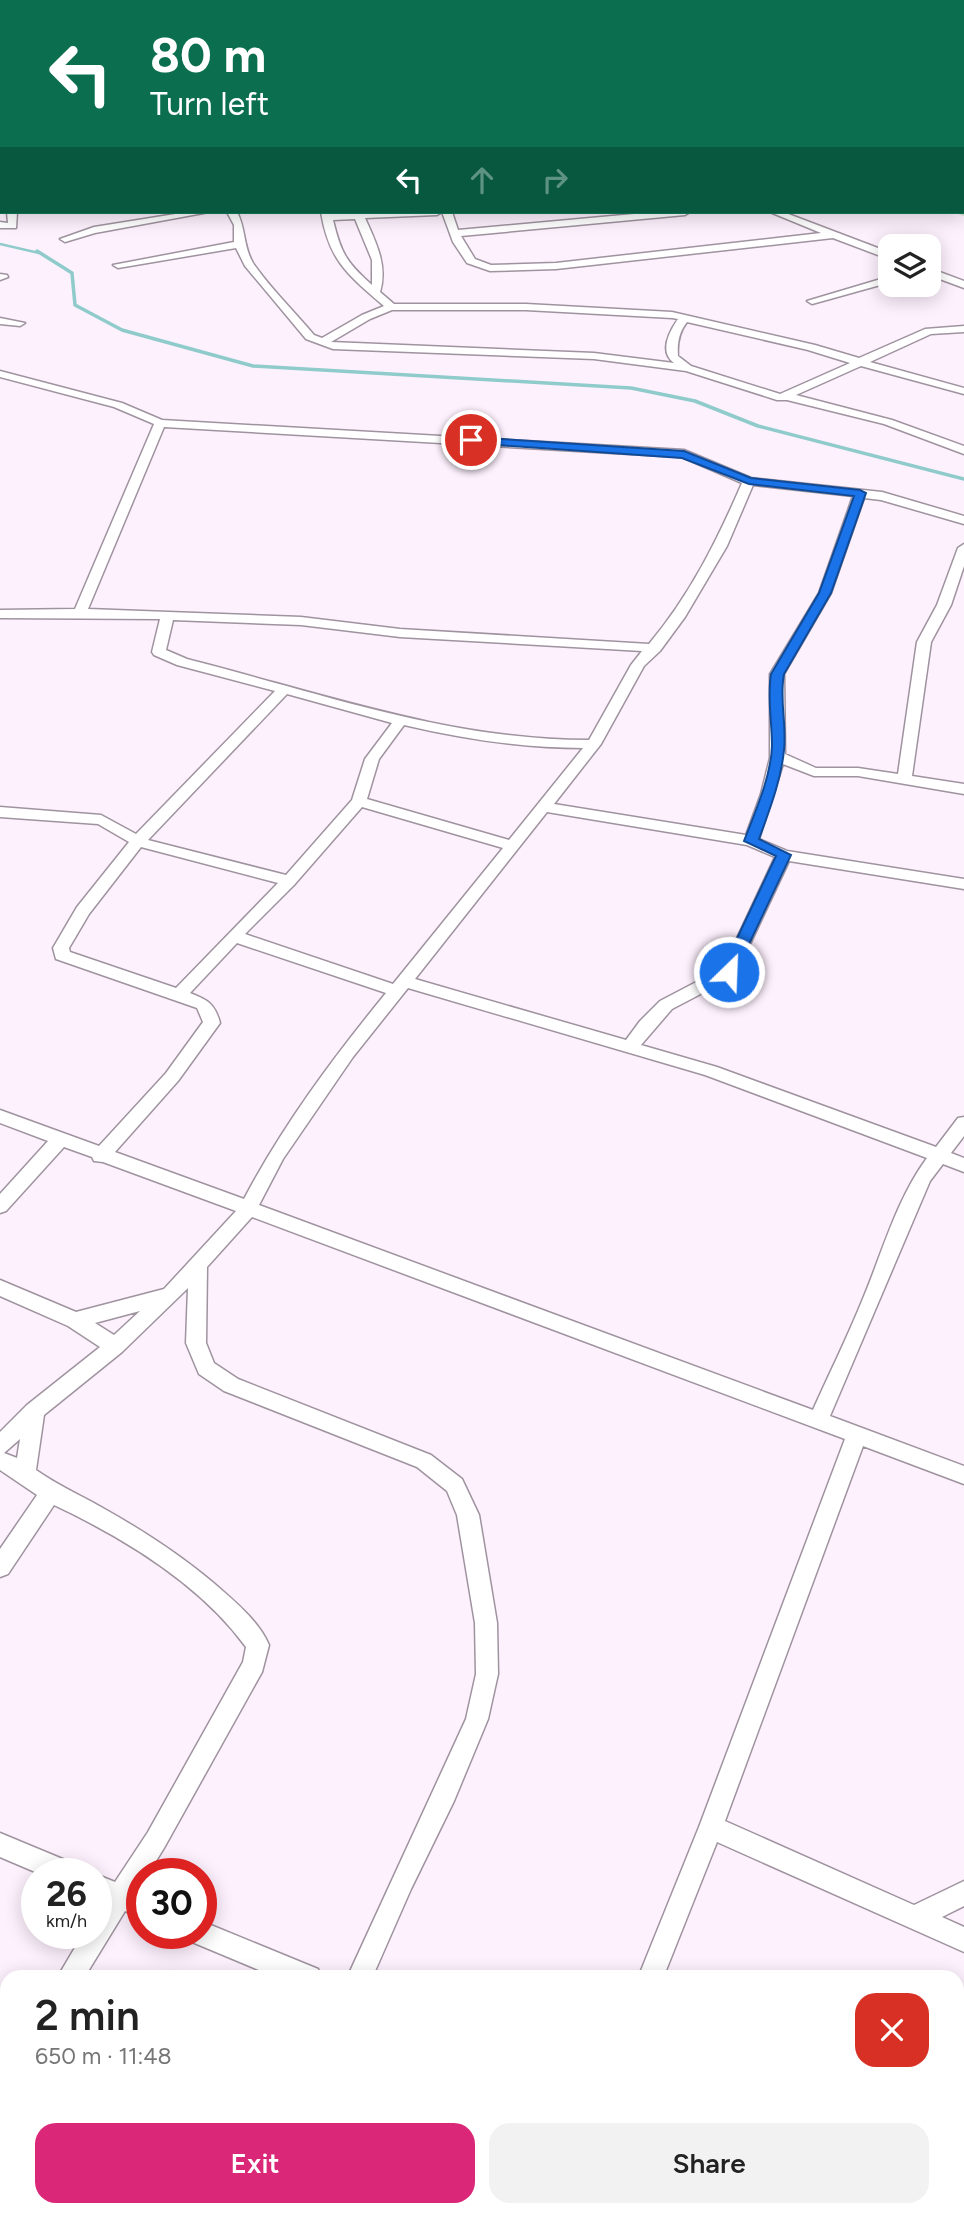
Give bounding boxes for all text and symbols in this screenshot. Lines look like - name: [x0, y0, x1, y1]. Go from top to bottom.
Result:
- text: 80 m: [150, 25, 266, 84]
- icon: left: [35, 28, 126, 119]
- text: Turn left: [150, 85, 269, 123]
- icon: left: [390, 161, 428, 199]
- icon: ahead: [463, 161, 501, 199]
- icon: right: [536, 161, 574, 199]
- map controls: [878, 234, 941, 297]
- button: layers: [878, 234, 941, 297]
- pin: [441, 410, 501, 470]
- icon: arrive: [452, 421, 490, 459]
- position arrow: [692, 935, 766, 1009]
- speed limit sign: 30: [126, 1858, 217, 1949]
- text: 26: [46, 1873, 87, 1915]
- text: km/h: [46, 1910, 87, 1932]
- text: 2 min: [35, 1990, 140, 2041]
- button: close: [855, 1993, 929, 2067]
- text: 650 m · 11:48: [35, 2042, 172, 2070]
- button: Exit: [35, 2123, 475, 2203]
- button: Share: [489, 2123, 929, 2203]

